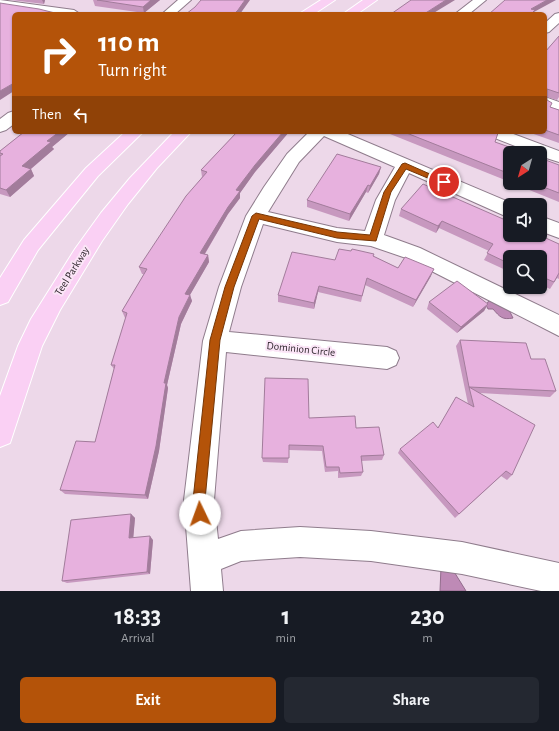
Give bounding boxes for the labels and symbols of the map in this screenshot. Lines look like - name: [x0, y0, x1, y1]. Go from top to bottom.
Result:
- north arrow: [503, 146, 547, 190]
- pin: [427, 165, 461, 199]
- street label: Teel Parkway: [53, 244, 91, 297]
- street label: Dominion Circle: [266, 340, 336, 358]
- position arrow: [179, 493, 221, 535]

